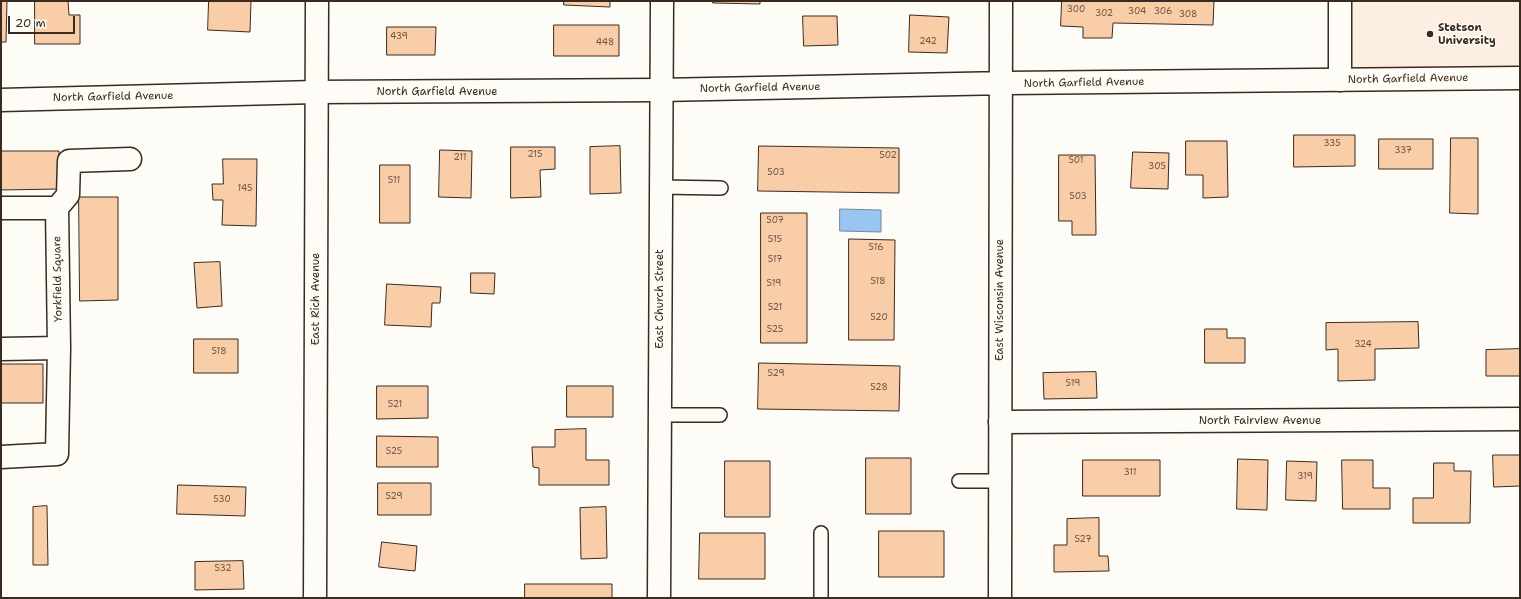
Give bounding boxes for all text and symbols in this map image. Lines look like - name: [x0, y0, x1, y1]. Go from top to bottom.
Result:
- house number: 300: [1067, 5, 1085, 15]
- house number: 304: [1128, 7, 1146, 17]
- house number: 306: [1154, 7, 1172, 17]
- scale bar: [10, 8, 77, 34]
- house number: 302: [1095, 9, 1113, 19]
- house number: 308: [1179, 10, 1197, 20]
- text: 20 m: [15, 15, 46, 31]
- place label: Stetson University: [1438, 21, 1496, 47]
- marker: Stetson University: [1425, 29, 1435, 39]
- house number: 439: [390, 32, 408, 42]
- house number: 242: [919, 37, 937, 47]
- house number: 448: [596, 38, 614, 48]
- street label: North Garfield Avenue: [1347, 71, 1469, 87]
- street label: North Garfield Avenue: [1023, 75, 1145, 91]
- street label: North Garfield Avenue: [699, 80, 821, 96]
- street label: North Garfield Avenue: [377, 85, 497, 99]
- street label: North Garfield Avenue: [52, 89, 174, 105]
- house number: 335: [1323, 139, 1341, 149]
- house number: 337: [1394, 146, 1412, 156]
- house number: 215: [528, 150, 542, 160]
- house number: 502: [879, 151, 897, 161]
- house number: 211: [453, 153, 467, 163]
- house number: 501: [1068, 156, 1084, 166]
- house number: 305: [1148, 162, 1166, 172]
- house number: 503: [767, 168, 785, 178]
- house number: 511: [388, 176, 400, 186]
- house number: 145: [238, 184, 252, 194]
- house number: 503: [1069, 192, 1087, 202]
- house number: 507: [766, 216, 784, 226]
- house number: 515: [768, 235, 782, 245]
- street label: Yorkfield Square: [51, 236, 65, 322]
- street label: East Wisconsin Avenue: [993, 239, 1007, 361]
- house number: 516: [869, 243, 883, 253]
- street label: East Church Street: [653, 249, 667, 349]
- street label: East Rich Avenue: [309, 253, 323, 345]
- house number: 517: [768, 255, 782, 265]
- house number: 518: [870, 277, 886, 287]
- house number: 519: [767, 279, 781, 289]
- house number: 521: [768, 303, 782, 313]
- house number: 520: [870, 313, 888, 323]
- house number: 525: [767, 325, 783, 335]
- house number: 324: [1354, 340, 1372, 350]
- house number: 518: [211, 347, 227, 357]
- house number: 529: [767, 369, 785, 379]
- house number: 519: [1066, 379, 1080, 389]
- house number: 528: [870, 383, 888, 393]
- house number: 521: [388, 400, 402, 410]
- street label: North Fairview Avenue: [1199, 414, 1321, 428]
- house number: 525: [386, 447, 402, 457]
- house number: 311: [1123, 468, 1137, 478]
- house number: 319: [1297, 472, 1313, 482]
- house number: 529: [385, 492, 403, 502]
- house number: 530: [213, 495, 231, 505]
- house number: 527: [1074, 535, 1092, 545]
- house number: 532: [214, 564, 232, 574]

